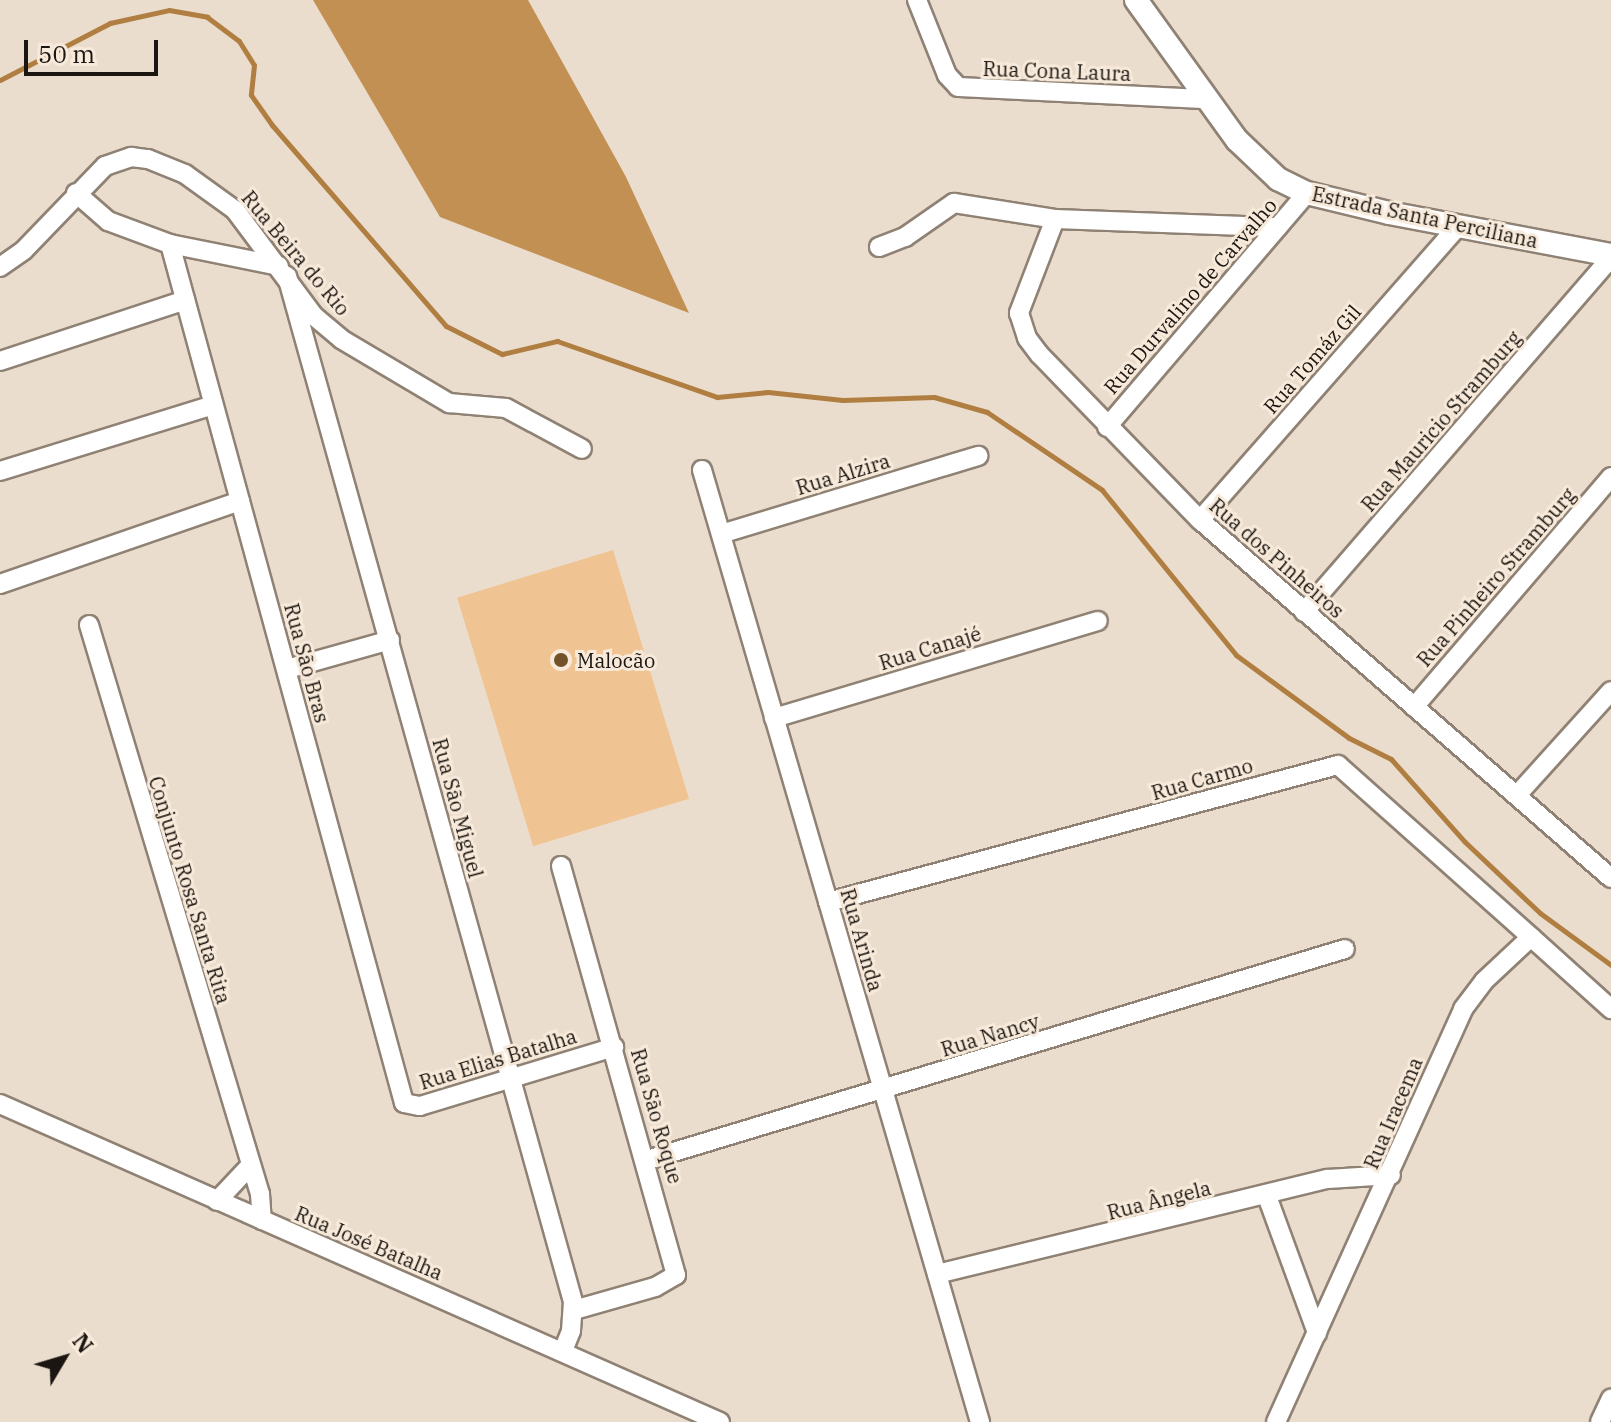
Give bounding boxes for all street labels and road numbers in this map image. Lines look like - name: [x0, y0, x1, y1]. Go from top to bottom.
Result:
- street label: Rua Cona Laura: [982, 56, 1132, 86]
- street label: Estrada Santa Perciliana: [1310, 181, 1540, 253]
- street label: Rua Beira do Rio: [237, 186, 355, 320]
- street label: Rua Durvalino de Carvalho: [1098, 193, 1282, 399]
- street label: Rua Tomáz Gil: [1258, 300, 1366, 418]
- street label: Rua Mauricio Stramburg: [1356, 326, 1526, 516]
- street label: Rua Alzira: [793, 448, 893, 500]
- street label: Rua Pinheiro Stramburg: [1412, 483, 1580, 671]
- street label: Rua dos Pinheiros: [1205, 493, 1349, 623]
- street label: Rua São Bras: [280, 601, 334, 725]
- street label: Rua Canajé: [876, 621, 984, 675]
- street label: Rua São Miguel: [428, 736, 488, 880]
- street label: Rua Carmo: [1149, 753, 1255, 805]
- street label: Conjunto Rosa Santa Rita: [144, 773, 236, 1007]
- street label: Rua Arinda: [836, 886, 888, 994]
- street label: Rua Nancy: [938, 1009, 1042, 1061]
- street label: Rua Elias Batalha: [416, 1024, 580, 1094]
- street label: Rua São Roque: [626, 1046, 688, 1186]
- street label: Rua Iracema: [1359, 1054, 1427, 1172]
- street label: Rua Ângela: [1105, 1176, 1213, 1224]
- street label: Rua José Batalha: [292, 1201, 446, 1285]

